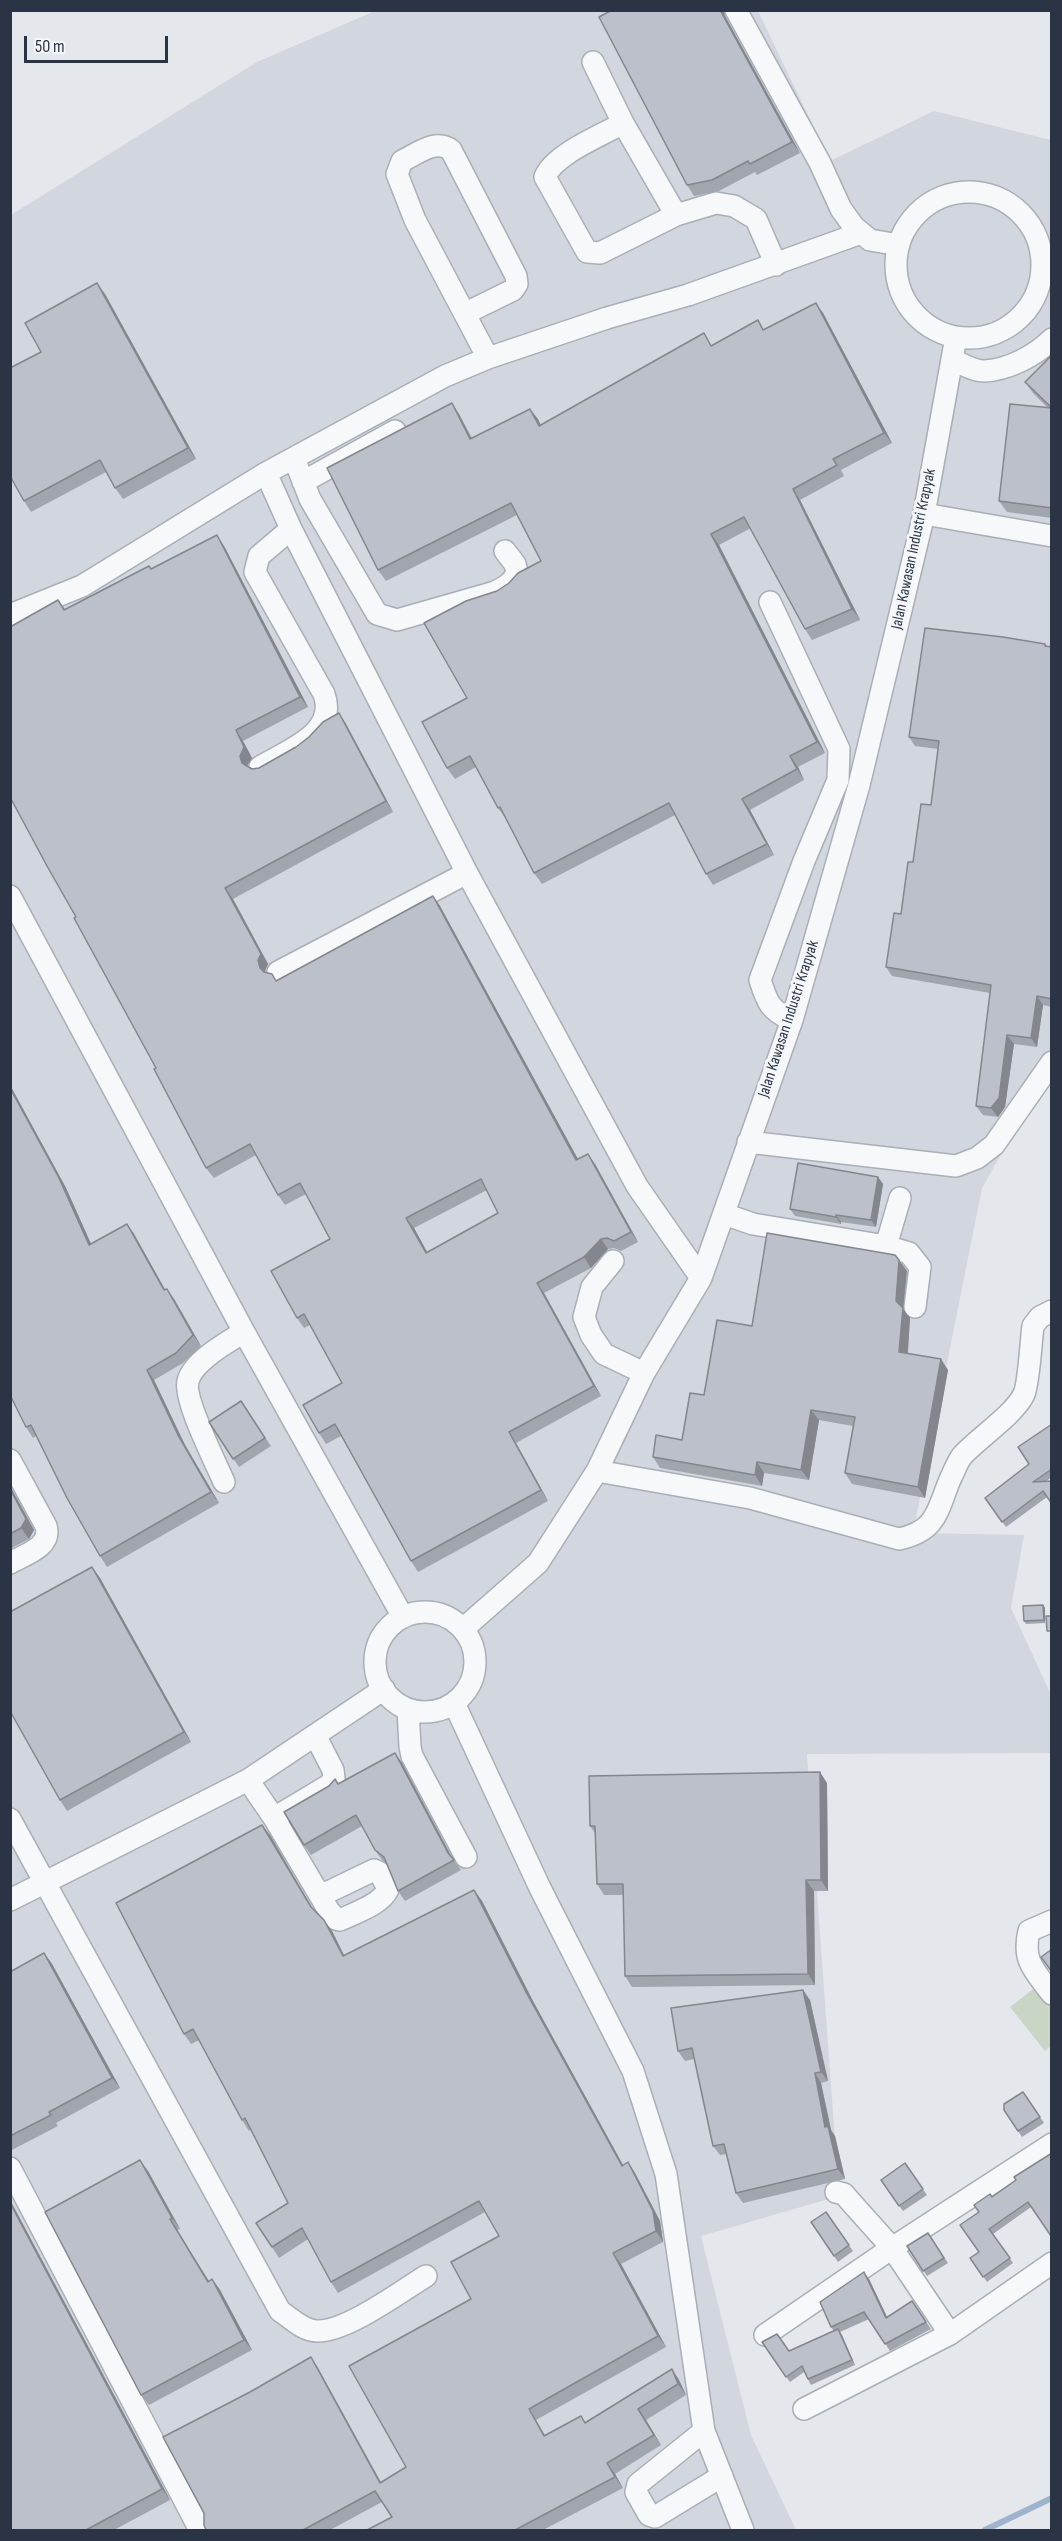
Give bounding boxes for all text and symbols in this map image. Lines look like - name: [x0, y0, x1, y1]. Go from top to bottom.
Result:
- scale bar: [27, 24, 171, 62]
- text: 50 m: [35, 36, 65, 57]
- street label: Jalan Kawasan Industri Krapyak: [888, 467, 940, 631]
- street label: Jalan Kawasan Industri Krapyak: [755, 938, 823, 1100]

